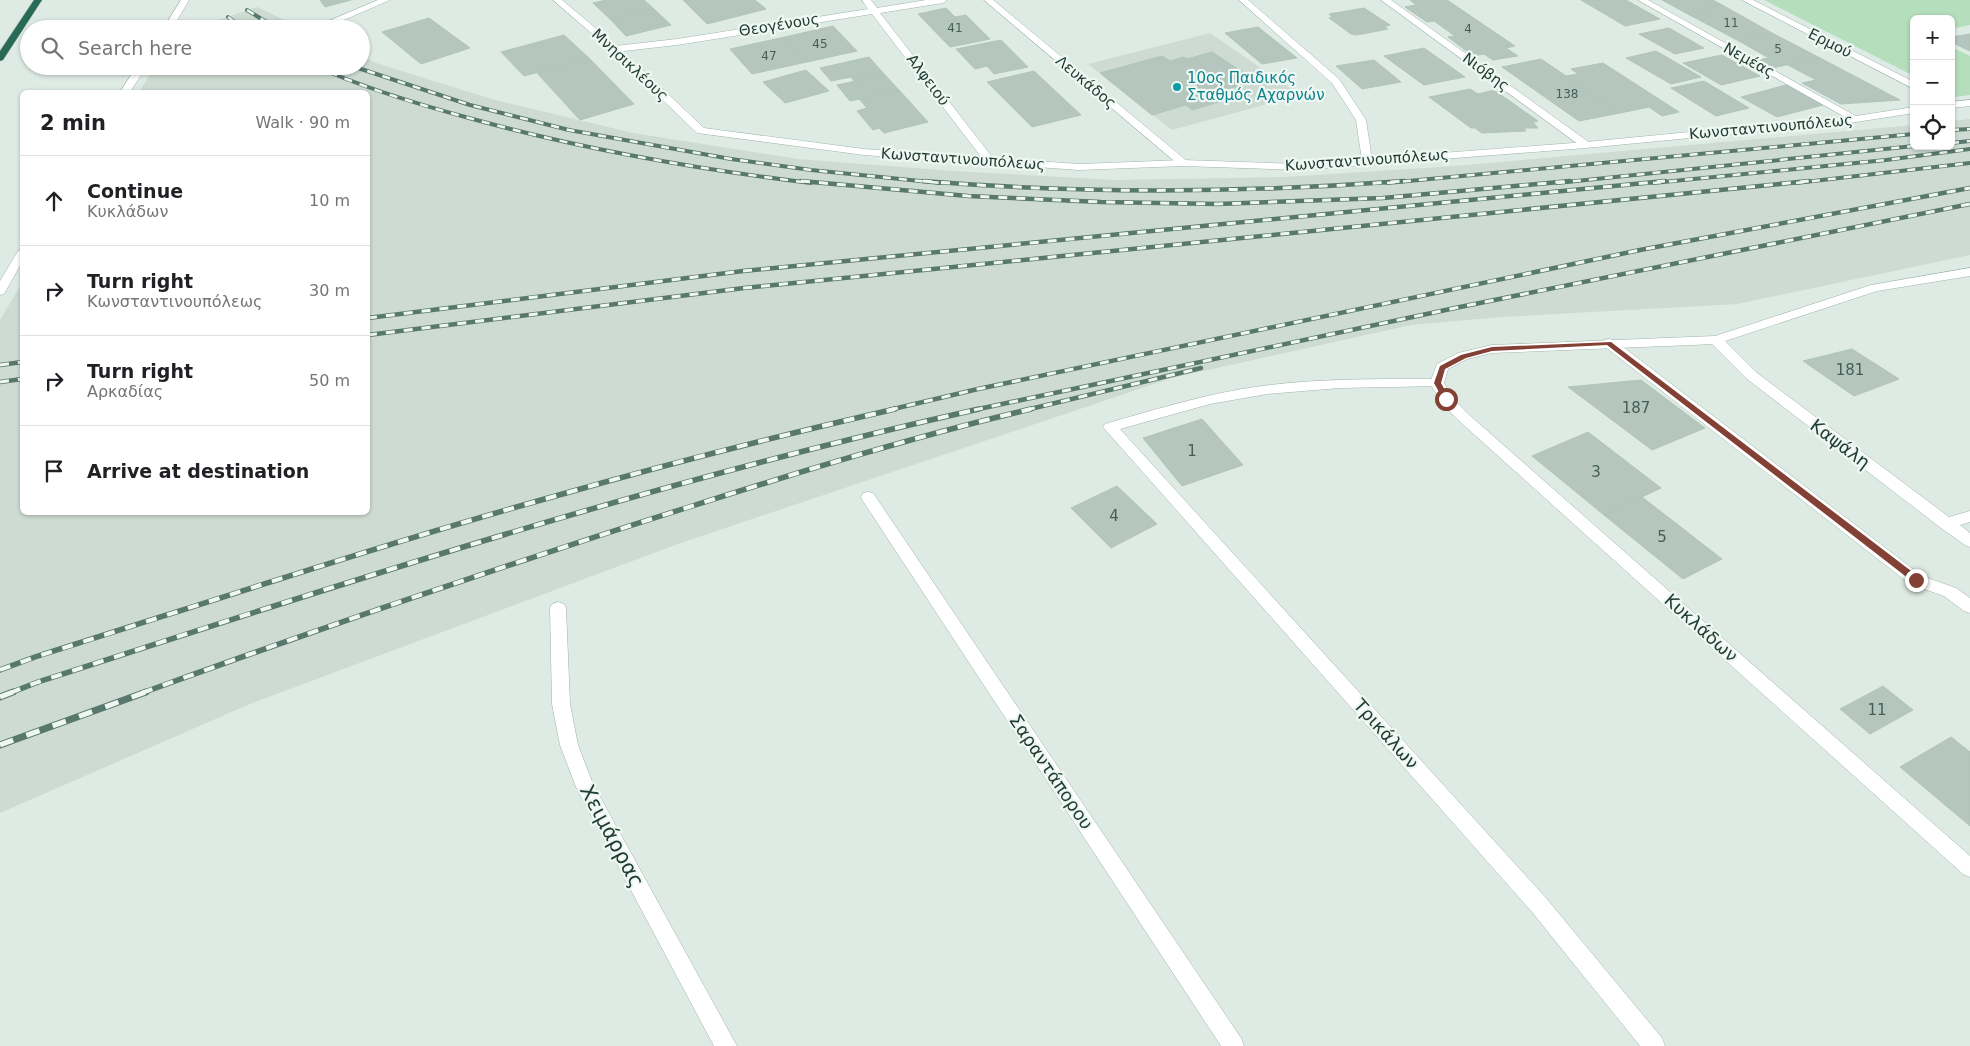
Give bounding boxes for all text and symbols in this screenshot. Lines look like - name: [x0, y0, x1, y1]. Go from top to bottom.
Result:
- street label: Θεογένους: [738, 10, 820, 40]
- map controls: [1910, 15, 1955, 150]
- button: +: [1910, 15, 1955, 60]
- house number: 11: [1723, 16, 1739, 30]
- search box: [20, 20, 370, 75]
- house number: 41: [947, 21, 963, 35]
- house number: 4: [1464, 22, 1472, 36]
- street label: Ερμού: [1805, 24, 1855, 62]
- street label: Μνησικλέους: [588, 25, 672, 105]
- icon: search: [38, 34, 66, 62]
- text: Search here: [78, 37, 192, 59]
- house number: 45: [812, 37, 828, 51]
- street label: Νεμέας: [1720, 39, 1778, 81]
- house number: 5: [1774, 42, 1782, 56]
- house number: 47: [761, 49, 777, 63]
- street label: Νιόβης: [1459, 49, 1513, 95]
- street label: Αλφειού: [903, 51, 953, 109]
- street label: Λευκάδος: [1052, 52, 1120, 112]
- button: −: [1910, 60, 1955, 105]
- place label: 10ος Παιδικός Σταθμός Αχαρνών: [1187, 69, 1325, 104]
- marker: 10ος Παιδικός Σταθμός Αχαρνών: [1171, 81, 1183, 93]
- house number: 138: [1556, 87, 1578, 101]
- button: locate: [1910, 105, 1955, 150]
- text: 2 min: [40, 111, 106, 135]
- street label: Κωνσταντινουπόλεως: [1688, 111, 1854, 143]
- text: Walk · 90 m: [255, 113, 350, 132]
- street label: Κωνσταντινουπόλεως: [880, 144, 1046, 174]
- street label: Κωνσταντινουπόλεως: [1284, 145, 1450, 175]
- text: Continue: [87, 180, 183, 202]
- icon: ahead: [40, 187, 68, 215]
- text: 10 m: [309, 191, 350, 210]
- text: Κυκλάδων: [87, 202, 168, 221]
- text: Turn right: [87, 270, 193, 292]
- icon: right: [40, 277, 68, 305]
- text: 30 m: [309, 281, 350, 300]
- text: Κωνσταντινουπόλεως: [87, 292, 262, 311]
- text: Turn right: [87, 360, 193, 382]
- house number: 181: [1836, 361, 1864, 379]
- icon: right: [40, 367, 68, 395]
- text: 50 m: [309, 371, 350, 390]
- text: Αρκαδίας: [87, 382, 163, 401]
- route start: [1435, 388, 1458, 411]
- house number: 187: [1622, 399, 1650, 417]
- street label: Καψάλη: [1806, 414, 1874, 473]
- house number: 1: [1187, 442, 1197, 460]
- icon: arrive: [40, 457, 68, 485]
- text: Arrive at destination: [87, 460, 309, 482]
- house number: 3: [1591, 463, 1601, 481]
- house number: 4: [1109, 507, 1119, 525]
- house number: 5: [1657, 528, 1667, 546]
- route end: [1905, 569, 1928, 592]
- street label: Κυκλάδων: [1660, 589, 1742, 666]
- street label: Τρικάλων: [1349, 694, 1423, 773]
- house number: 11: [1867, 701, 1887, 719]
- street label: Σαραντάπορου: [1005, 710, 1098, 833]
- street label: Χειμάρρας: [575, 781, 649, 891]

